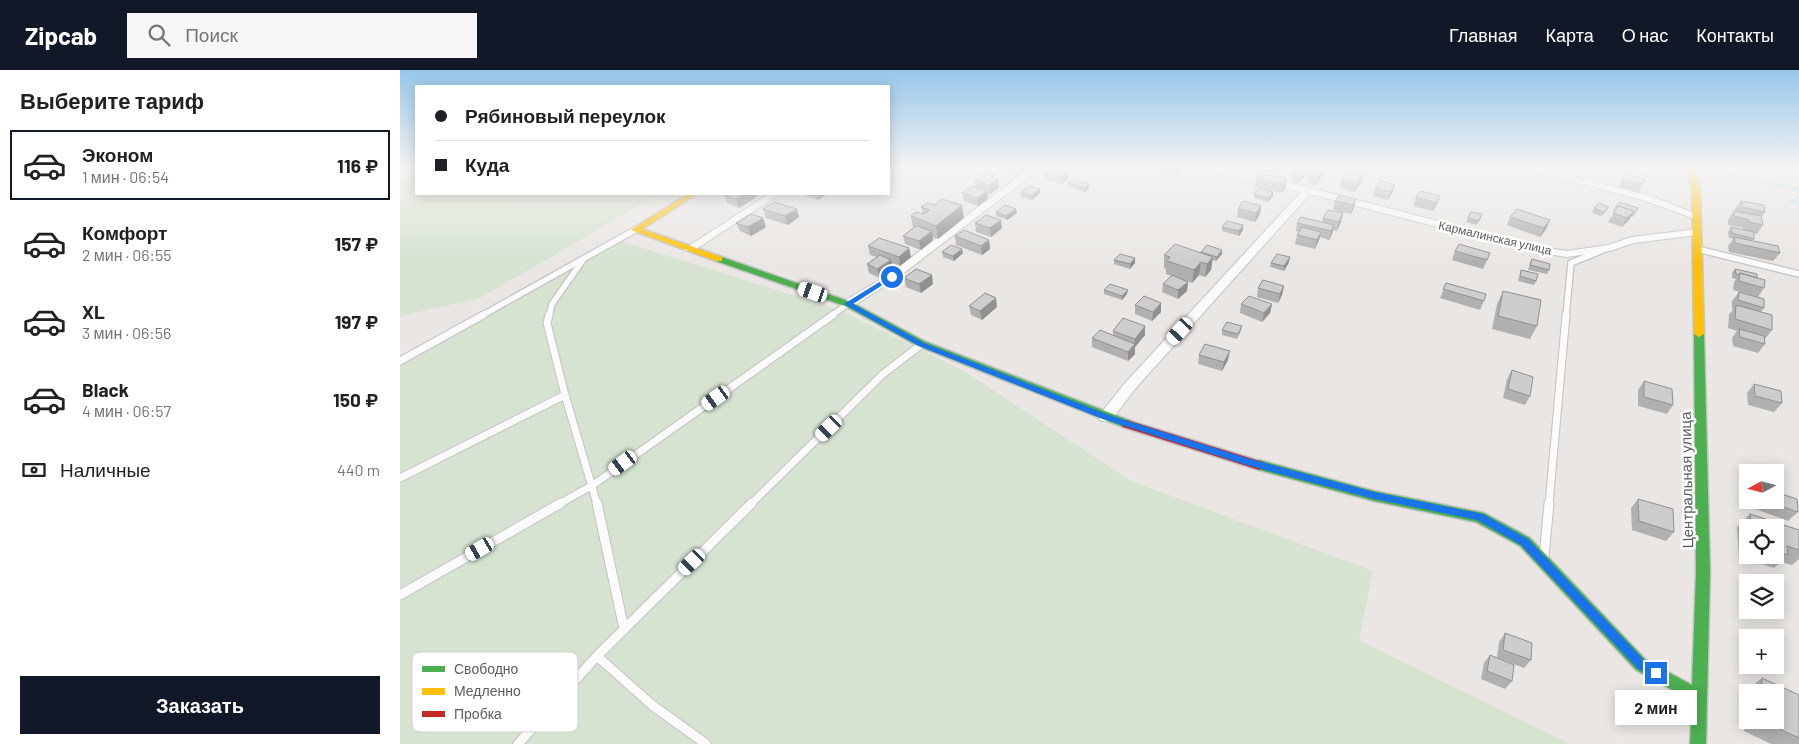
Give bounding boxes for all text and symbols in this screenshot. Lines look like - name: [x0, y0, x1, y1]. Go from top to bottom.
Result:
- search box: [127, 13, 477, 58]
- text: Zipcab: [25, 21, 97, 50]
- icon: search: [145, 21, 173, 49]
- text: Поиск: [185, 23, 238, 46]
- text: Главная: [1449, 24, 1518, 46]
- text: Карта: [1546, 24, 1594, 46]
- text: О нас: [1622, 24, 1668, 46]
- text: Контакты: [1696, 24, 1774, 46]
- text: Выберите тариф: [20, 87, 204, 113]
- text: Рябиновый переулок: [465, 104, 666, 127]
- icon: car: [22, 143, 67, 188]
- text: Эконом: [82, 143, 153, 166]
- text: Куда: [465, 153, 509, 176]
- text: 116 ₽: [337, 154, 378, 177]
- text: 1 мин · 06:54: [82, 167, 169, 186]
- street label: Кармалинская улица: [1437, 217, 1553, 258]
- icon: car: [22, 221, 67, 266]
- text: Комфорт: [82, 221, 167, 244]
- text: 157 ₽: [334, 232, 378, 255]
- text: 2 мин · 06:55: [82, 245, 171, 264]
- route start: [881, 266, 903, 288]
- car: [796, 280, 829, 304]
- icon: car: [22, 299, 67, 344]
- text: XL: [82, 300, 105, 323]
- text: 197 ₽: [335, 310, 378, 333]
- car: [1164, 315, 1195, 347]
- text: 3 мин · 06:56: [82, 323, 171, 342]
- icon: car: [22, 377, 67, 422]
- text: Black: [82, 378, 129, 401]
- car: [699, 383, 732, 413]
- text: 150 ₽: [333, 388, 378, 411]
- text: 4 мин · 06:57: [82, 401, 171, 420]
- street label: Центральная улица: [1676, 411, 1696, 549]
- car: [813, 412, 844, 444]
- car: [606, 448, 639, 478]
- icon: cash: [20, 456, 48, 484]
- text: Наличные: [60, 458, 151, 481]
- text: 440 m: [337, 460, 380, 479]
- north arrow: [1739, 464, 1784, 509]
- map controls: [1739, 464, 1784, 729]
- button: locate: [1739, 519, 1784, 564]
- car: [463, 535, 496, 563]
- car: [676, 546, 708, 578]
- button: layers: [1739, 574, 1784, 619]
- button: +: [1739, 629, 1784, 674]
- legend: [412, 652, 578, 732]
- text: Свободно: [454, 660, 519, 677]
- route end: [1645, 662, 1667, 684]
- button: Заказать: [20, 676, 380, 734]
- text: Медленно: [454, 682, 521, 699]
- button: −: [1739, 684, 1784, 729]
- callout: 2 мин: [1615, 690, 1697, 726]
- text: 2 мин: [1634, 698, 1678, 717]
- text: Пробка: [454, 705, 502, 722]

